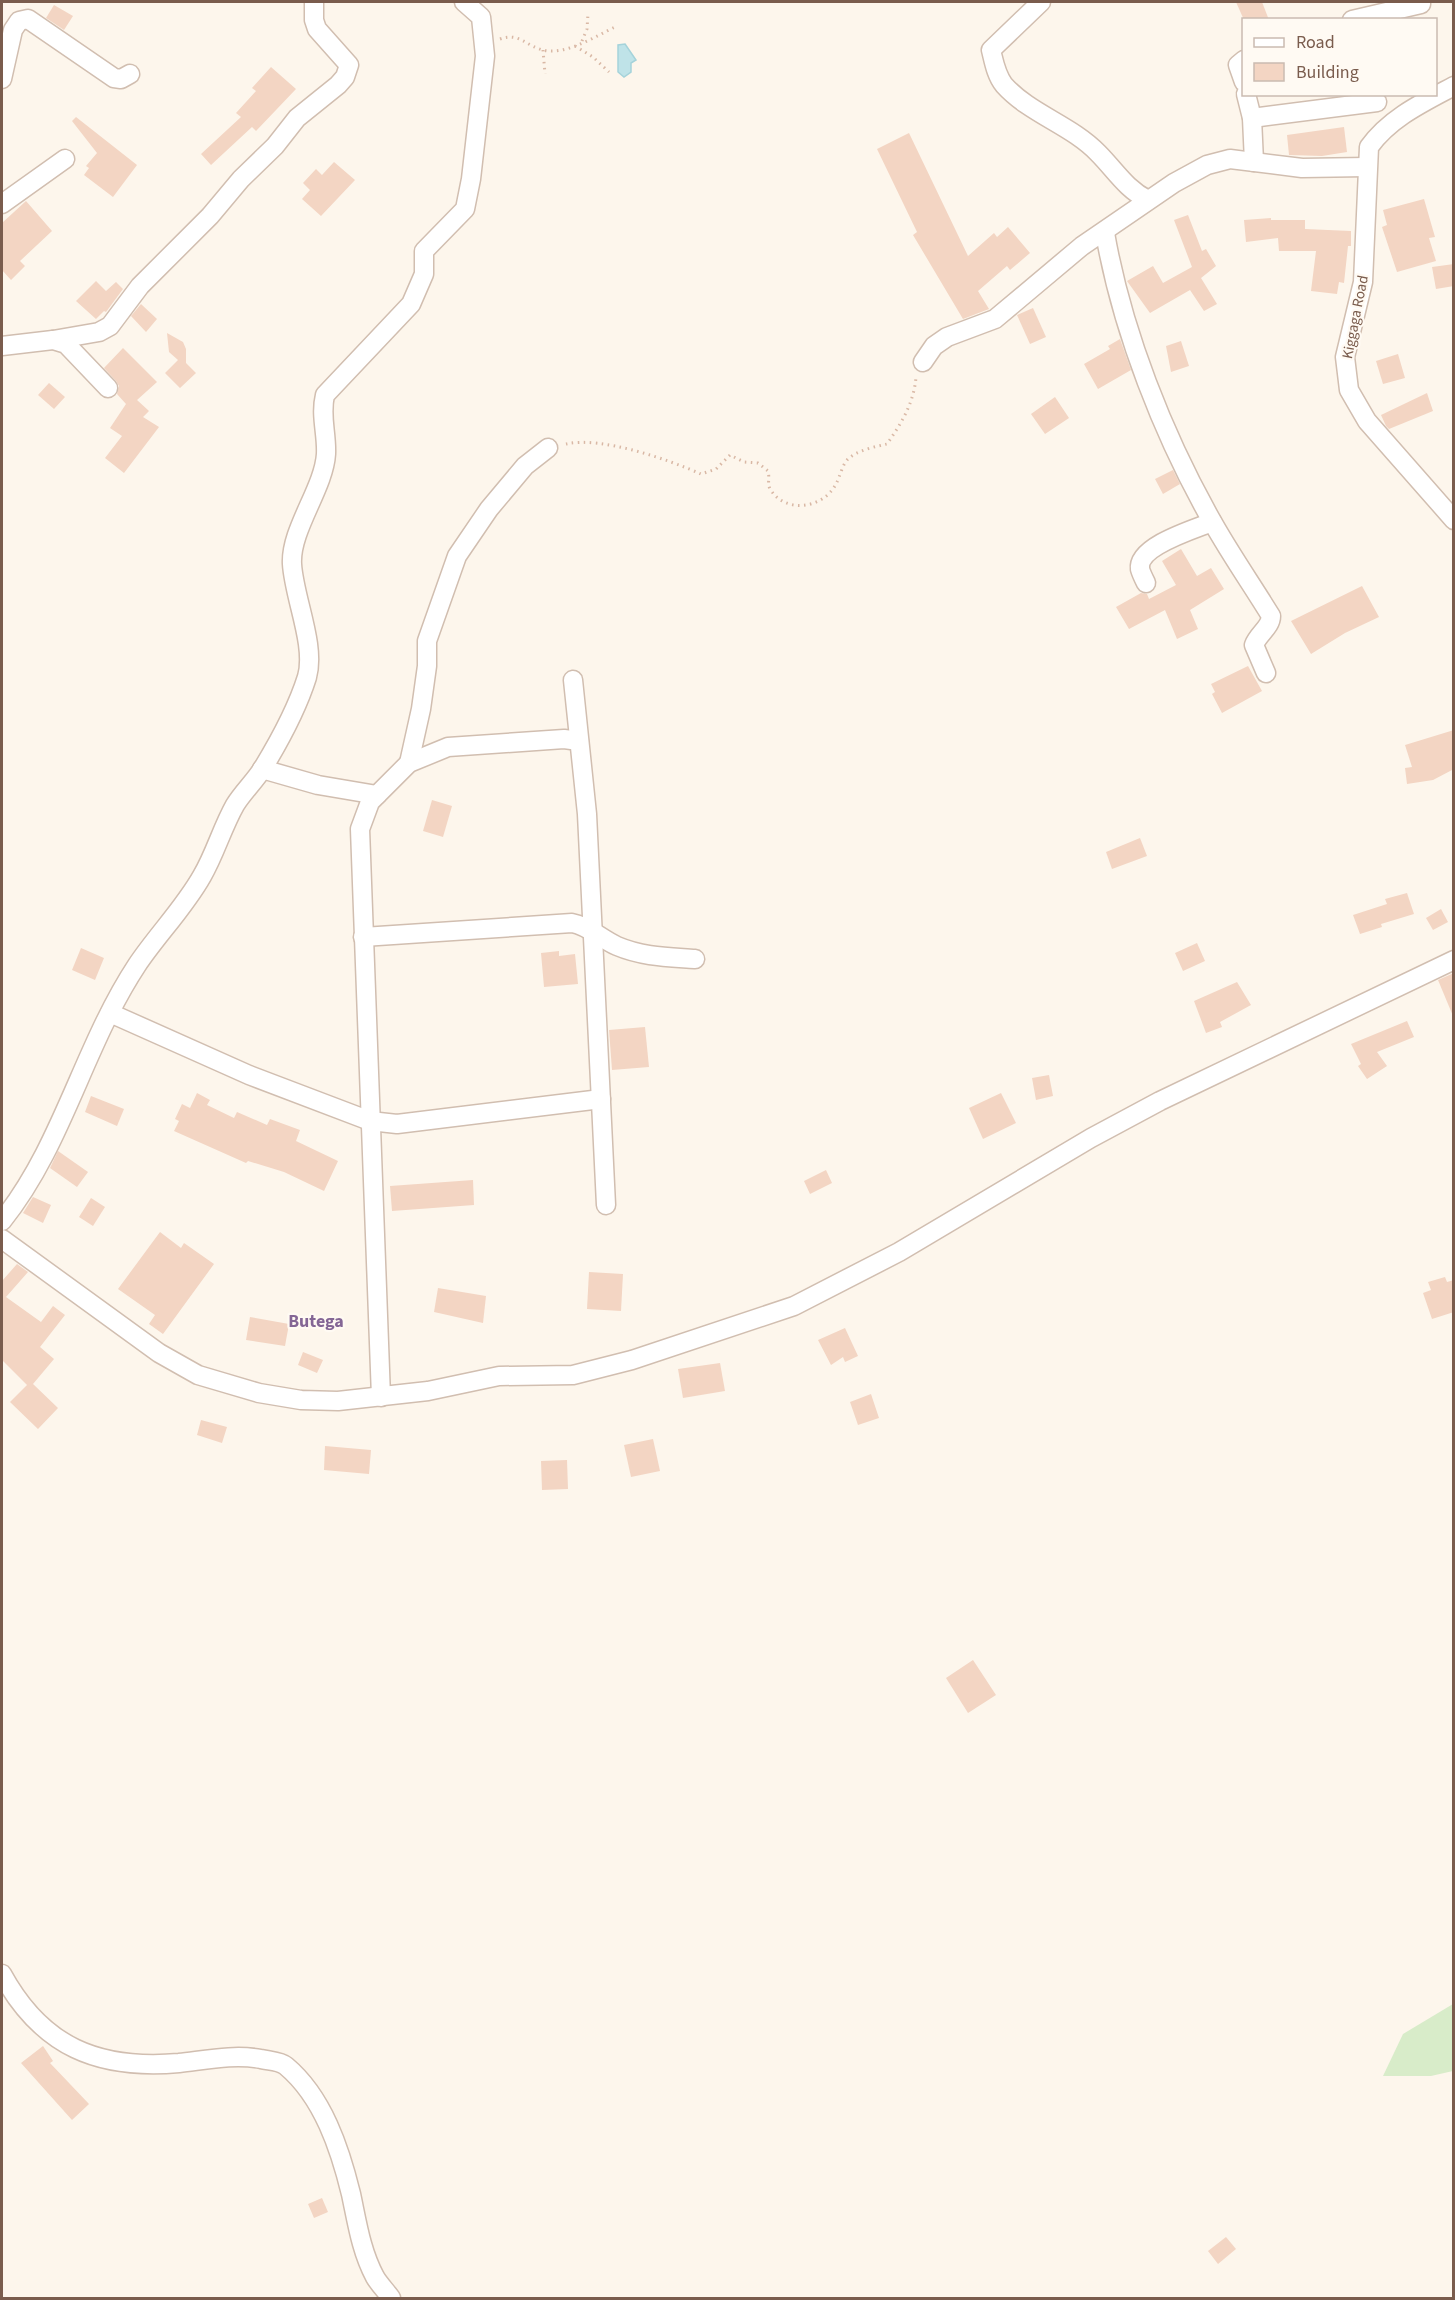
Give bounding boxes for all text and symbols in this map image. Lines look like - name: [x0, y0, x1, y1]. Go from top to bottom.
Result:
- legend: [1242, 18, 1437, 96]
- text: Road: [1296, 30, 1335, 55]
- text: Building: [1296, 60, 1359, 85]
- street label: Kiggaga Road: [1337, 273, 1374, 361]
- district label: Butega: [288, 1309, 344, 1334]

